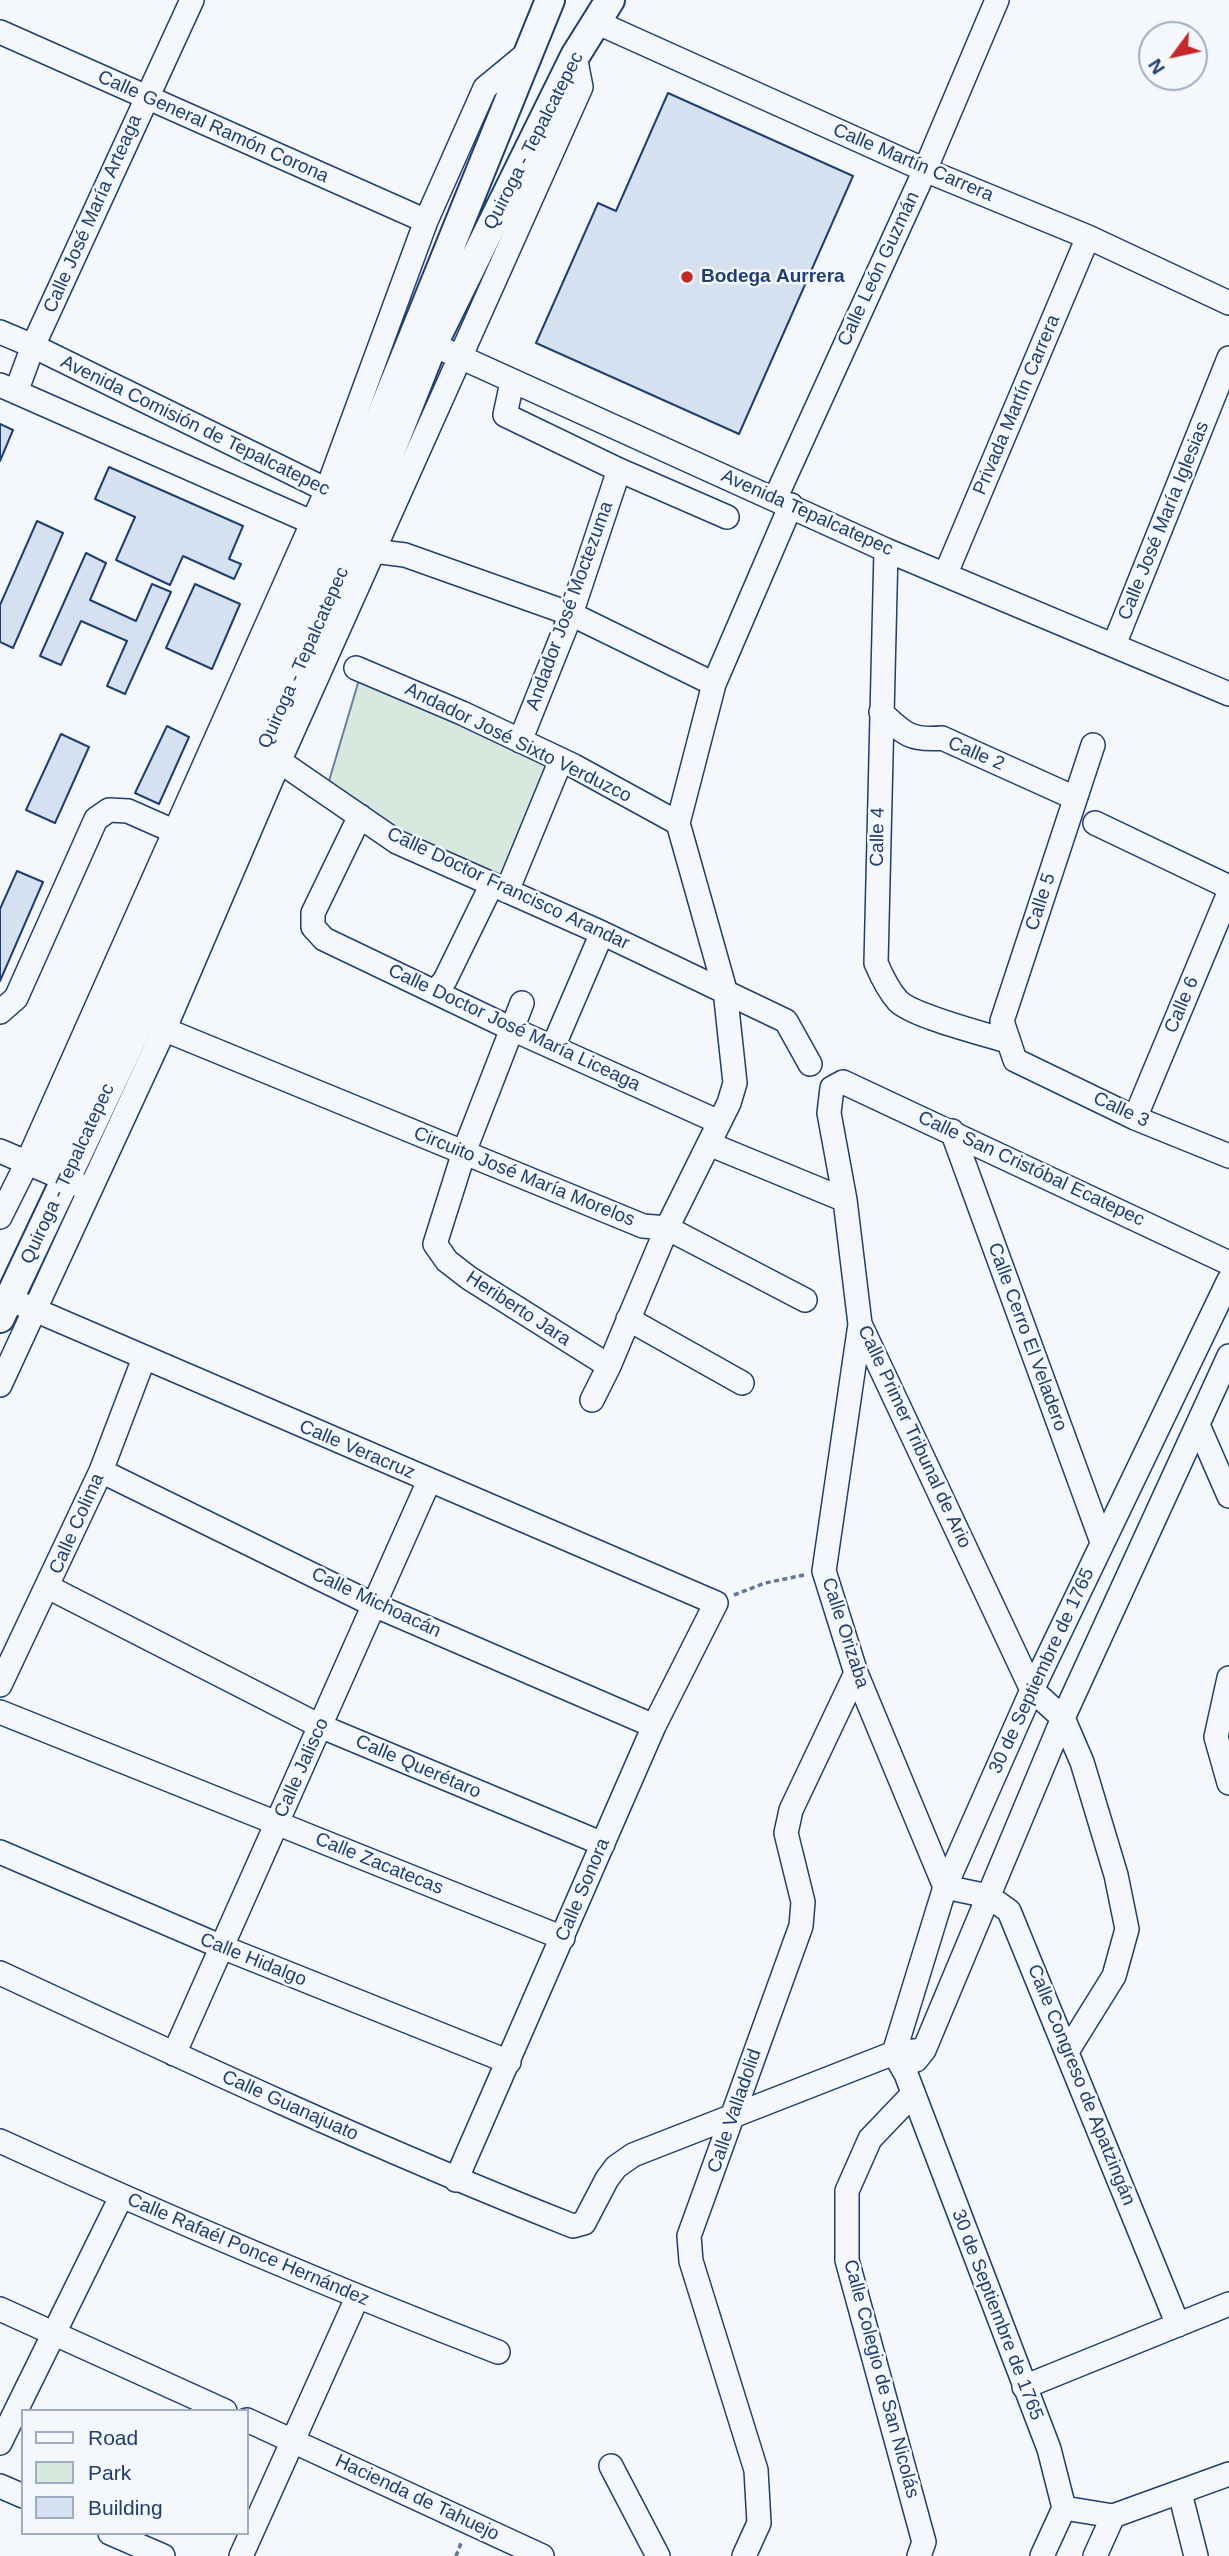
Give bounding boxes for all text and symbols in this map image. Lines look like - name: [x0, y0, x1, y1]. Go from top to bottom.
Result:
- north arrow: [1138, 21, 1208, 91]
- street label: Quiroga - Tepalcatepec: [479, 48, 589, 234]
- text: N: [1144, 55, 1169, 78]
- street label: Calle General Ramón Corona: [94, 66, 332, 188]
- street label: Calle José María Arteaga: [39, 111, 147, 317]
- street label: Calle Martín Carrera: [829, 119, 997, 207]
- street label: Calle León Guzmán: [833, 188, 925, 350]
- place label: Bodega Aurrera: [701, 266, 845, 288]
- marker: Bodega Aurrera: [679, 269, 695, 285]
- street label: Privada Martín Carrera: [969, 312, 1065, 498]
- street label: Avenida Comisión de Tepalcatepec: [57, 351, 333, 501]
- street label: Calle José María Iglesias: [1114, 418, 1214, 624]
- street label: Avenida Tepalcatepec: [718, 465, 896, 561]
- street label: Andador José Moctezuma: [522, 498, 618, 714]
- street label: Quiroga - Tepalcatepec: [254, 564, 354, 752]
- street label: Andador José Sixto Verduzco: [401, 678, 635, 808]
- street label: Calle 2: [944, 732, 1008, 776]
- street label: Calle 4: [866, 807, 890, 867]
- street label: Calle Doctor Francisco Arandar: [383, 823, 633, 955]
- street label: Calle 5: [1021, 870, 1061, 934]
- street label: Calle Doctor José María Liceaga: [384, 959, 644, 1097]
- street label: Calle 6: [1160, 973, 1204, 1037]
- street label: Quiroga - Tepalcatepec: [16, 1080, 120, 1268]
- street label: Calle 3: [1089, 1087, 1153, 1133]
- street label: Calle San Cristóbal Ecatepec: [914, 1106, 1148, 1232]
- street label: Circuito José María Morelos: [410, 1122, 638, 1232]
- street label: Calle Cerro El Veladero: [982, 1240, 1072, 1434]
- street label: Heriberto Jara: [461, 1267, 575, 1351]
- street label: Calle Primer Tribunal de Ario: [852, 1322, 976, 1552]
- street label: Calle Veracruz: [296, 1415, 418, 1485]
- street label: Calle Colima: [45, 1470, 109, 1578]
- street label: Calle Michoacán: [308, 1563, 444, 1643]
- street label: 30 de Septiembre de 1765: [984, 1565, 1100, 1777]
- street label: Calle Orizaba: [816, 1575, 874, 1691]
- street label: Calle Jalisco: [270, 1715, 334, 1821]
- street label: Calle Querétaro: [352, 1730, 484, 1804]
- street label: Calle Zacatecas: [312, 1828, 446, 1900]
- street label: Calle Sonora: [551, 1835, 615, 1945]
- street label: Calle Hidalgo: [196, 1928, 310, 1992]
- street label: Calle Congreso de Apatzingán: [1022, 1961, 1140, 2209]
- street label: Calle Valladolid: [703, 2046, 767, 2176]
- street label: Calle Guanajuato: [218, 2066, 362, 2146]
- street label: Calle Rafaél Ponce Hernández: [123, 2189, 373, 2311]
- street label: 30 de Septiembre de 1765: [946, 2206, 1048, 2424]
- street label: Calle Colegio de San Nicolás: [838, 2257, 924, 2501]
- legend: [21, 2409, 248, 2535]
- text: Road: [88, 2426, 138, 2449]
- street label: Hacienda de Tahuejo: [331, 2450, 503, 2546]
- text: Park: [88, 2461, 131, 2484]
- text: Building: [88, 2496, 163, 2519]

